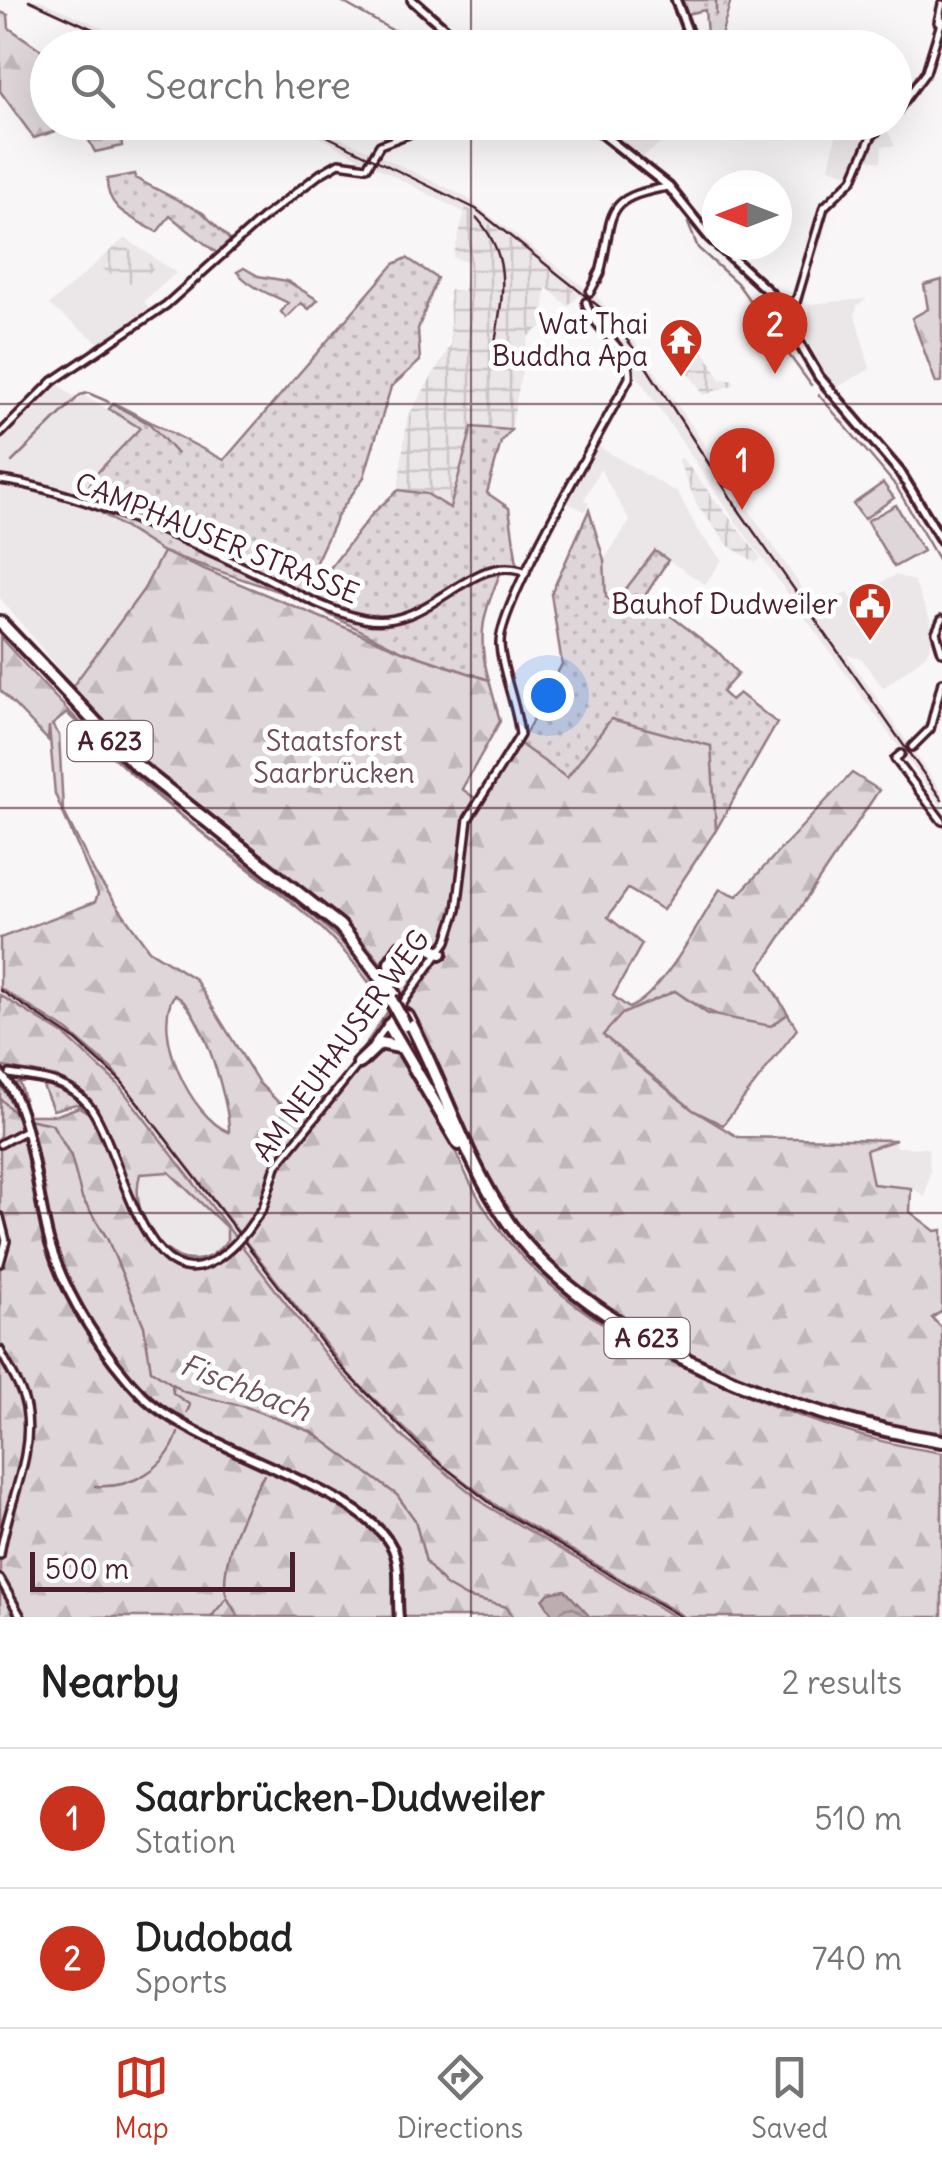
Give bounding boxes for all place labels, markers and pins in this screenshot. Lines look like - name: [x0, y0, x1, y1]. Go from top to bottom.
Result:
- pin: 2: [742, 292, 808, 374]
- place label: Wat Thai Buddha Apa: [492, 306, 648, 374]
- temple icon: Wat Thai Buddha Apa: [658, 317, 704, 378]
- pin: 1: [710, 428, 774, 510]
- public building icon: Bauhof Dudweiler: [847, 581, 893, 642]
- place label: Bauhof Dudweiler: [611, 586, 838, 622]

